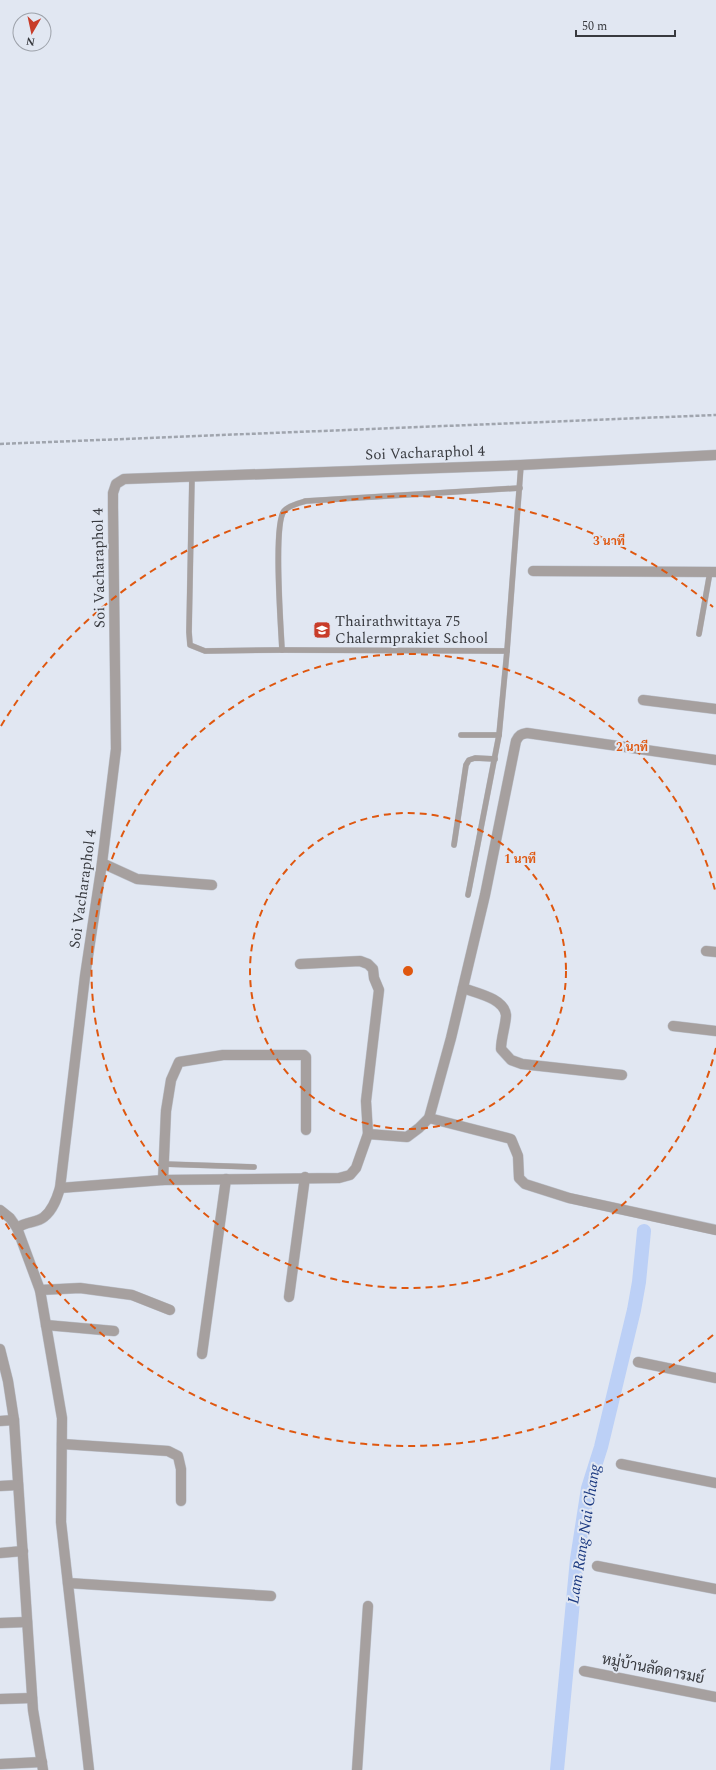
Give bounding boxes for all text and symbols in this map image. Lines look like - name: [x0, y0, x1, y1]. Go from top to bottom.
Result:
- north arrow: [12, 12, 52, 52]
- scale bar: [576, 12, 675, 38]
- text: 50 m: [582, 17, 607, 36]
- text: N: [25, 32, 36, 50]
- street label: Soi Vacharaphol 4: [365, 439, 486, 467]
- street label: Soi Vacharaphol 4: [86, 507, 112, 628]
- text: 3 นาที: [593, 532, 625, 551]
- place label: Thairathwittaya 75 Chalermprakiet School: [335, 610, 488, 650]
- school or university icon: Thairathwittaya 75 Chalermprakiet School: [312, 620, 332, 640]
- text: 2 นาที: [616, 738, 648, 757]
- street label: Soi Vacharaphol 4: [63, 827, 103, 950]
- text: 1 นาที: [504, 850, 536, 869]
- centre of rings: [401, 964, 415, 978]
- water label: Lam Rang Nai Chang: [561, 1462, 607, 1606]
- street label: หมู่บ้านลัดดารมย์: [600, 1648, 706, 1690]

